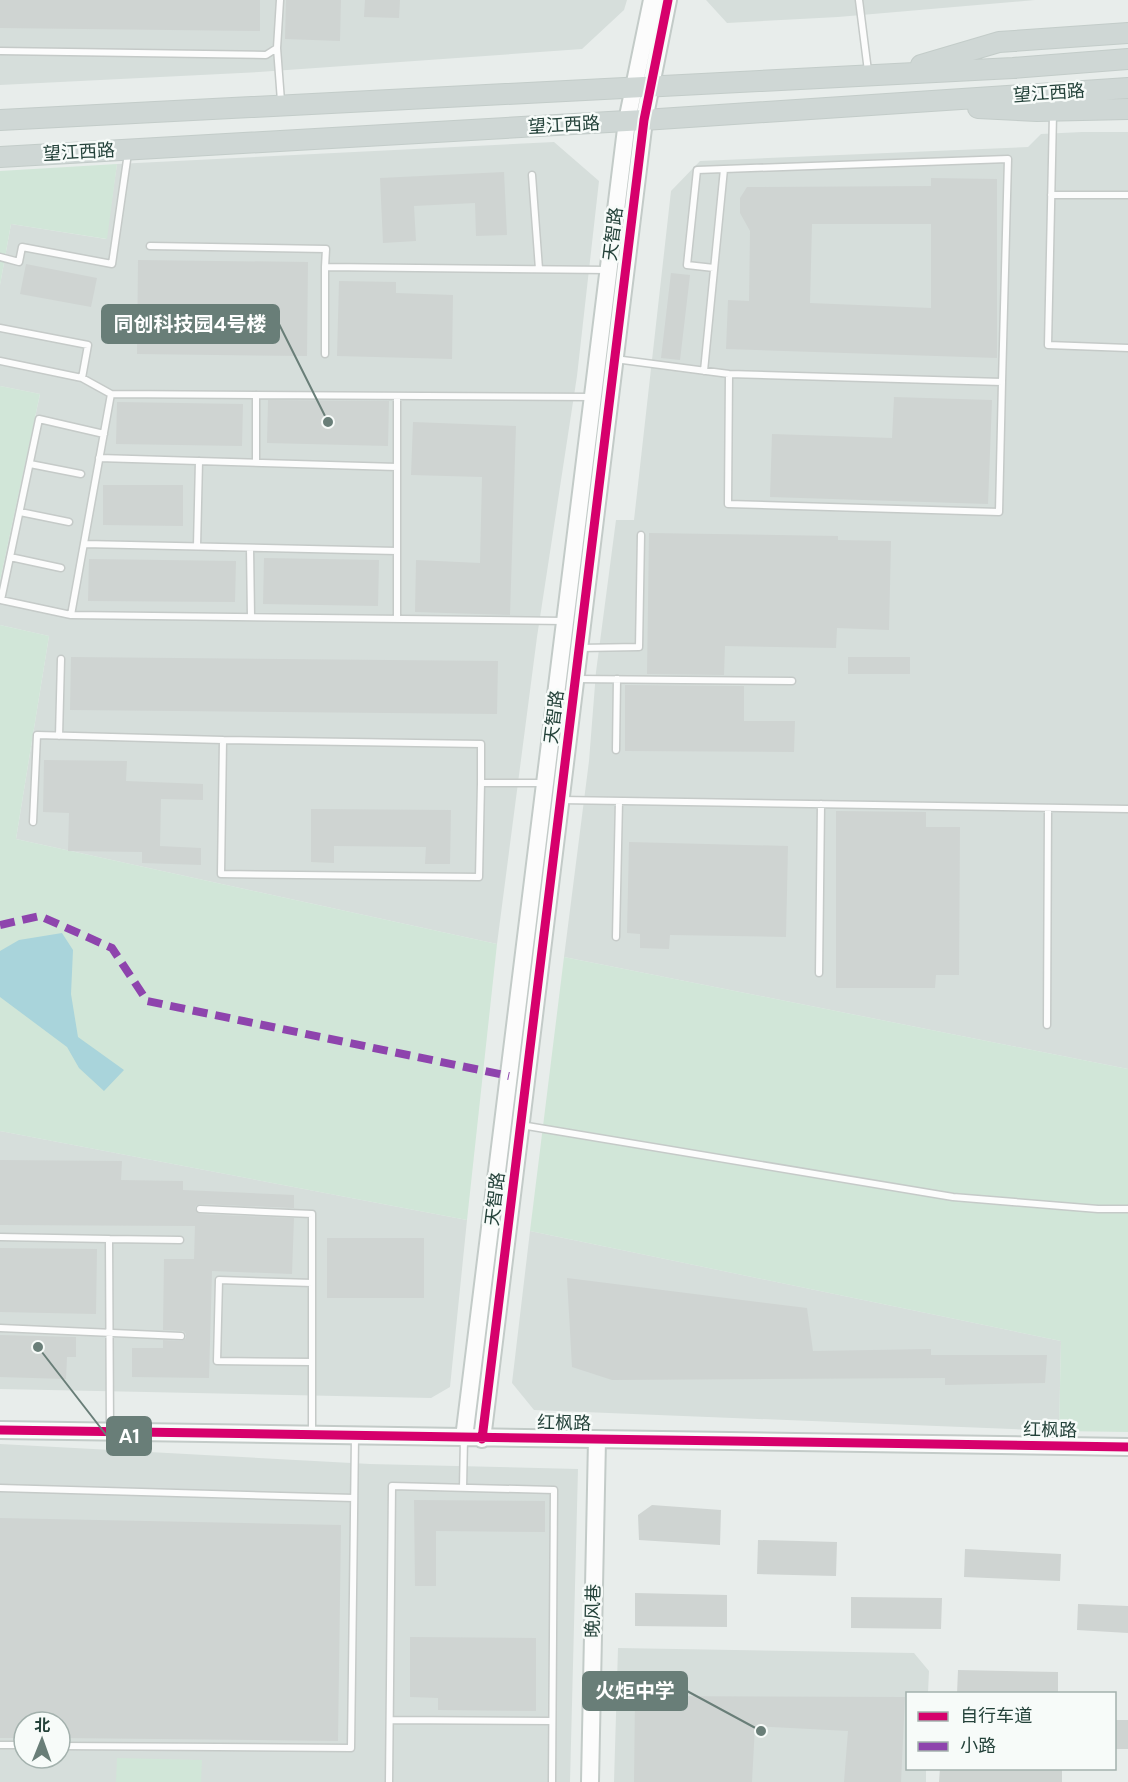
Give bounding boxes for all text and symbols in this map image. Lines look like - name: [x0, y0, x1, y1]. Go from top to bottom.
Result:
- street label: 望江西路: [1012, 79, 1086, 107]
- street label: 望江西路: [527, 111, 601, 139]
- street label: 望江西路: [42, 138, 116, 166]
- street label: 天智路: [598, 206, 628, 262]
- callout: 同创科技园4号楼: [102, 305, 279, 343]
- text: 同创科技园4号楼: [114, 311, 267, 337]
- street label: 天智路: [539, 689, 569, 745]
- street label: 天智路: [480, 1171, 510, 1227]
- street label: 红枫路: [537, 1411, 591, 1435]
- callout: A1: [107, 1417, 151, 1455]
- street label: 红枫路: [1023, 1418, 1077, 1442]
- text: A1: [119, 1423, 139, 1449]
- street label: 晚风巷: [581, 1584, 605, 1638]
- callout: 火炬中学: [583, 1672, 687, 1710]
- text: 火炬中学: [595, 1678, 675, 1704]
- legend: [906, 1692, 1116, 1770]
- text: 自行车道: [960, 1704, 1032, 1728]
- north arrow: [12, 1710, 72, 1770]
- text: 北: [34, 1715, 50, 1736]
- text: 小路: [960, 1734, 996, 1758]

